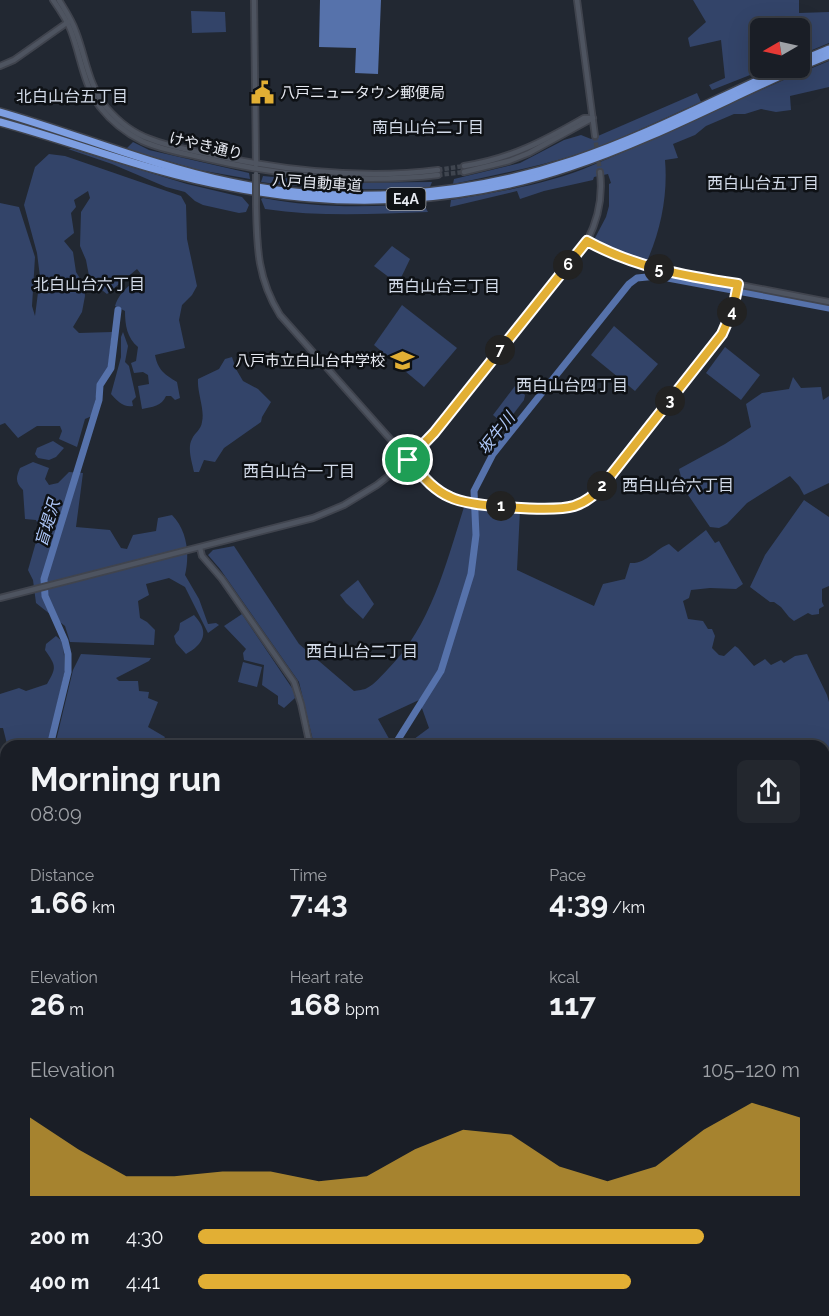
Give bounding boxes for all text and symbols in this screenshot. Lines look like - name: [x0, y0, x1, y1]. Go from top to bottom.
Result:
- north arrow: [750, 18, 810, 78]
- map controls: [750, 18, 810, 78]
- public building icon: 八戸ニュータウン郵便局: [249, 80, 275, 106]
- place label: 八戸ニュータウン郵便局: [280, 84, 445, 102]
- district label: 北白山台五丁目: [16, 87, 128, 106]
- district label: 南白山台二丁目: [372, 118, 484, 137]
- street label: けやき通り: [167, 129, 245, 163]
- street label: 八戸自動車道: [271, 171, 363, 195]
- district label: 西白山台五丁目: [707, 174, 819, 193]
- road number: E4A: [386, 188, 426, 210]
- pin: 6: [553, 250, 583, 280]
- pin: 5: [644, 254, 674, 284]
- text: 6: [563, 255, 573, 274]
- text: 5: [655, 259, 663, 278]
- district label: 北白山台六丁目: [33, 275, 145, 294]
- district label: 西白山台三丁目: [388, 277, 500, 296]
- pin: 4: [717, 297, 747, 327]
- text: 4: [727, 302, 737, 321]
- pin: 7: [485, 335, 515, 365]
- text: 7: [496, 340, 504, 359]
- school or university icon: 八戸市立白山台中学校: [390, 348, 416, 374]
- place label: 八戸市立白山台中学校: [235, 352, 385, 370]
- district label: 西白山台四丁目: [516, 376, 628, 395]
- pin: 3: [655, 386, 685, 416]
- text: 3: [666, 391, 674, 410]
- water label: 坂牛川: [474, 407, 520, 458]
- pin: [382, 434, 433, 485]
- icon: arrive: [391, 443, 424, 476]
- district label: 西白山台一丁目: [243, 462, 355, 481]
- pin: 2: [587, 471, 617, 501]
- text: 2: [597, 476, 607, 495]
- district label: 西白山台六丁目: [622, 476, 734, 495]
- pin: 1: [486, 491, 516, 521]
- water label: 盲堤沢: [31, 496, 64, 549]
- text: 1: [497, 496, 505, 515]
- district label: 西白山台二丁目: [306, 642, 418, 661]
- text: Morning run: [30, 760, 221, 799]
- button: share: [737, 760, 800, 823]
- text: 08:09: [30, 802, 82, 826]
- text: Distance: [30, 866, 94, 885]
- text: Time: [290, 866, 327, 885]
- text: Pace: [549, 866, 586, 885]
- text: 1.66: [30, 885, 88, 920]
- text: 7:43: [290, 885, 348, 920]
- text: 4:39: [549, 885, 608, 920]
- text: km: [88, 898, 115, 917]
- text: /km: [608, 898, 645, 917]
- text: Elevation: [30, 968, 98, 987]
- text: Heart rate: [290, 968, 363, 987]
- text: kcal: [549, 968, 579, 987]
- text: 26: [30, 987, 65, 1022]
- text: 168: [290, 987, 341, 1022]
- text: 117: [549, 987, 596, 1022]
- text: m: [65, 1000, 84, 1019]
- text: bpm: [341, 1000, 379, 1019]
- text: Elevation: [30, 1058, 115, 1082]
- text: 105–120 m: [702, 1058, 800, 1082]
- text: 200 m: [30, 1225, 89, 1249]
- text: 4:30: [126, 1225, 164, 1249]
- text: 400 m: [30, 1270, 89, 1294]
- text: 4:41: [126, 1270, 160, 1294]

